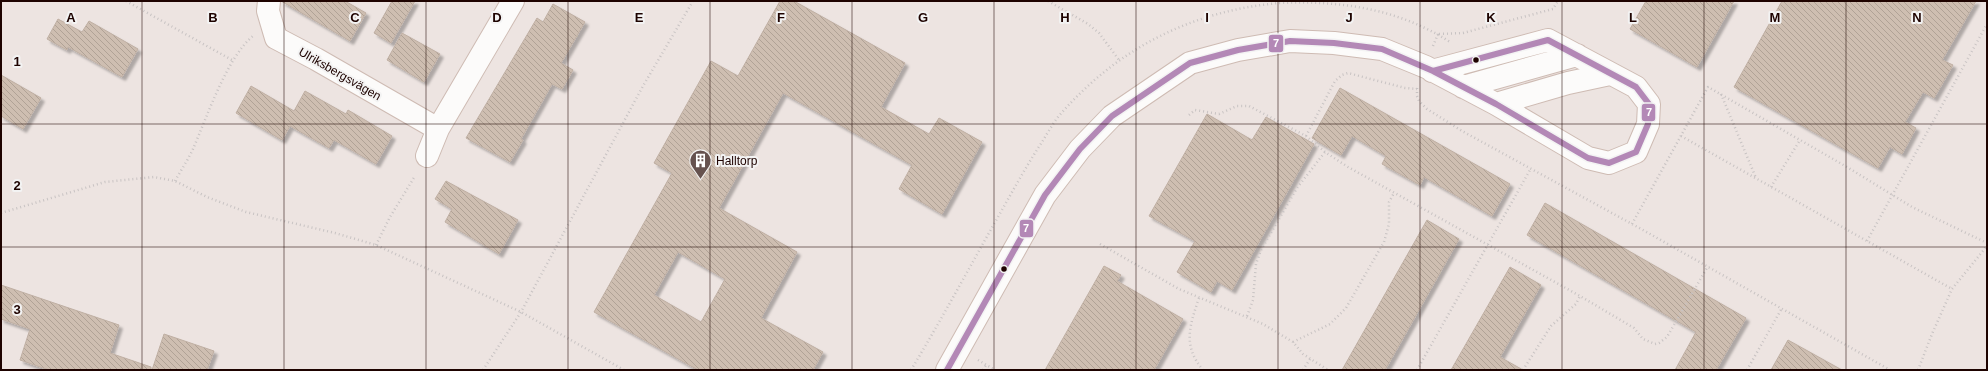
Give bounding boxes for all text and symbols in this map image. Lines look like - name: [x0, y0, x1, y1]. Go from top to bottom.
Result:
- text: A: [66, 10, 76, 25]
- text: B: [208, 10, 218, 25]
- text: C: [350, 10, 360, 25]
- text: D: [492, 10, 502, 25]
- text: E: [635, 10, 644, 25]
- text: F: [777, 10, 785, 25]
- text: G: [918, 10, 928, 25]
- text: H: [1060, 10, 1070, 25]
- text: I: [1205, 10, 1209, 25]
- text: J: [1345, 10, 1353, 25]
- text: K: [1486, 10, 1496, 25]
- text: L: [1629, 10, 1637, 25]
- text: M: [1770, 10, 1780, 25]
- text: N: [1912, 10, 1922, 25]
- line badge: 7: [1268, 34, 1284, 53]
- text: 7: [1273, 37, 1279, 49]
- street label: Ulriksbergsvägen: [296, 45, 384, 103]
- text: 1: [13, 54, 21, 69]
- unlabelled marker: [1471, 55, 1481, 65]
- line badge: 7: [1641, 103, 1656, 122]
- text: 7: [1646, 106, 1652, 118]
- building icon: Halltorp: [687, 148, 713, 181]
- place label: Halltorp: [716, 154, 758, 168]
- text: 2: [13, 178, 21, 193]
- line badge: 7: [1019, 219, 1034, 238]
- text: 7: [1023, 222, 1029, 234]
- unlabelled marker: [999, 264, 1009, 274]
- text: 3: [13, 302, 21, 317]

